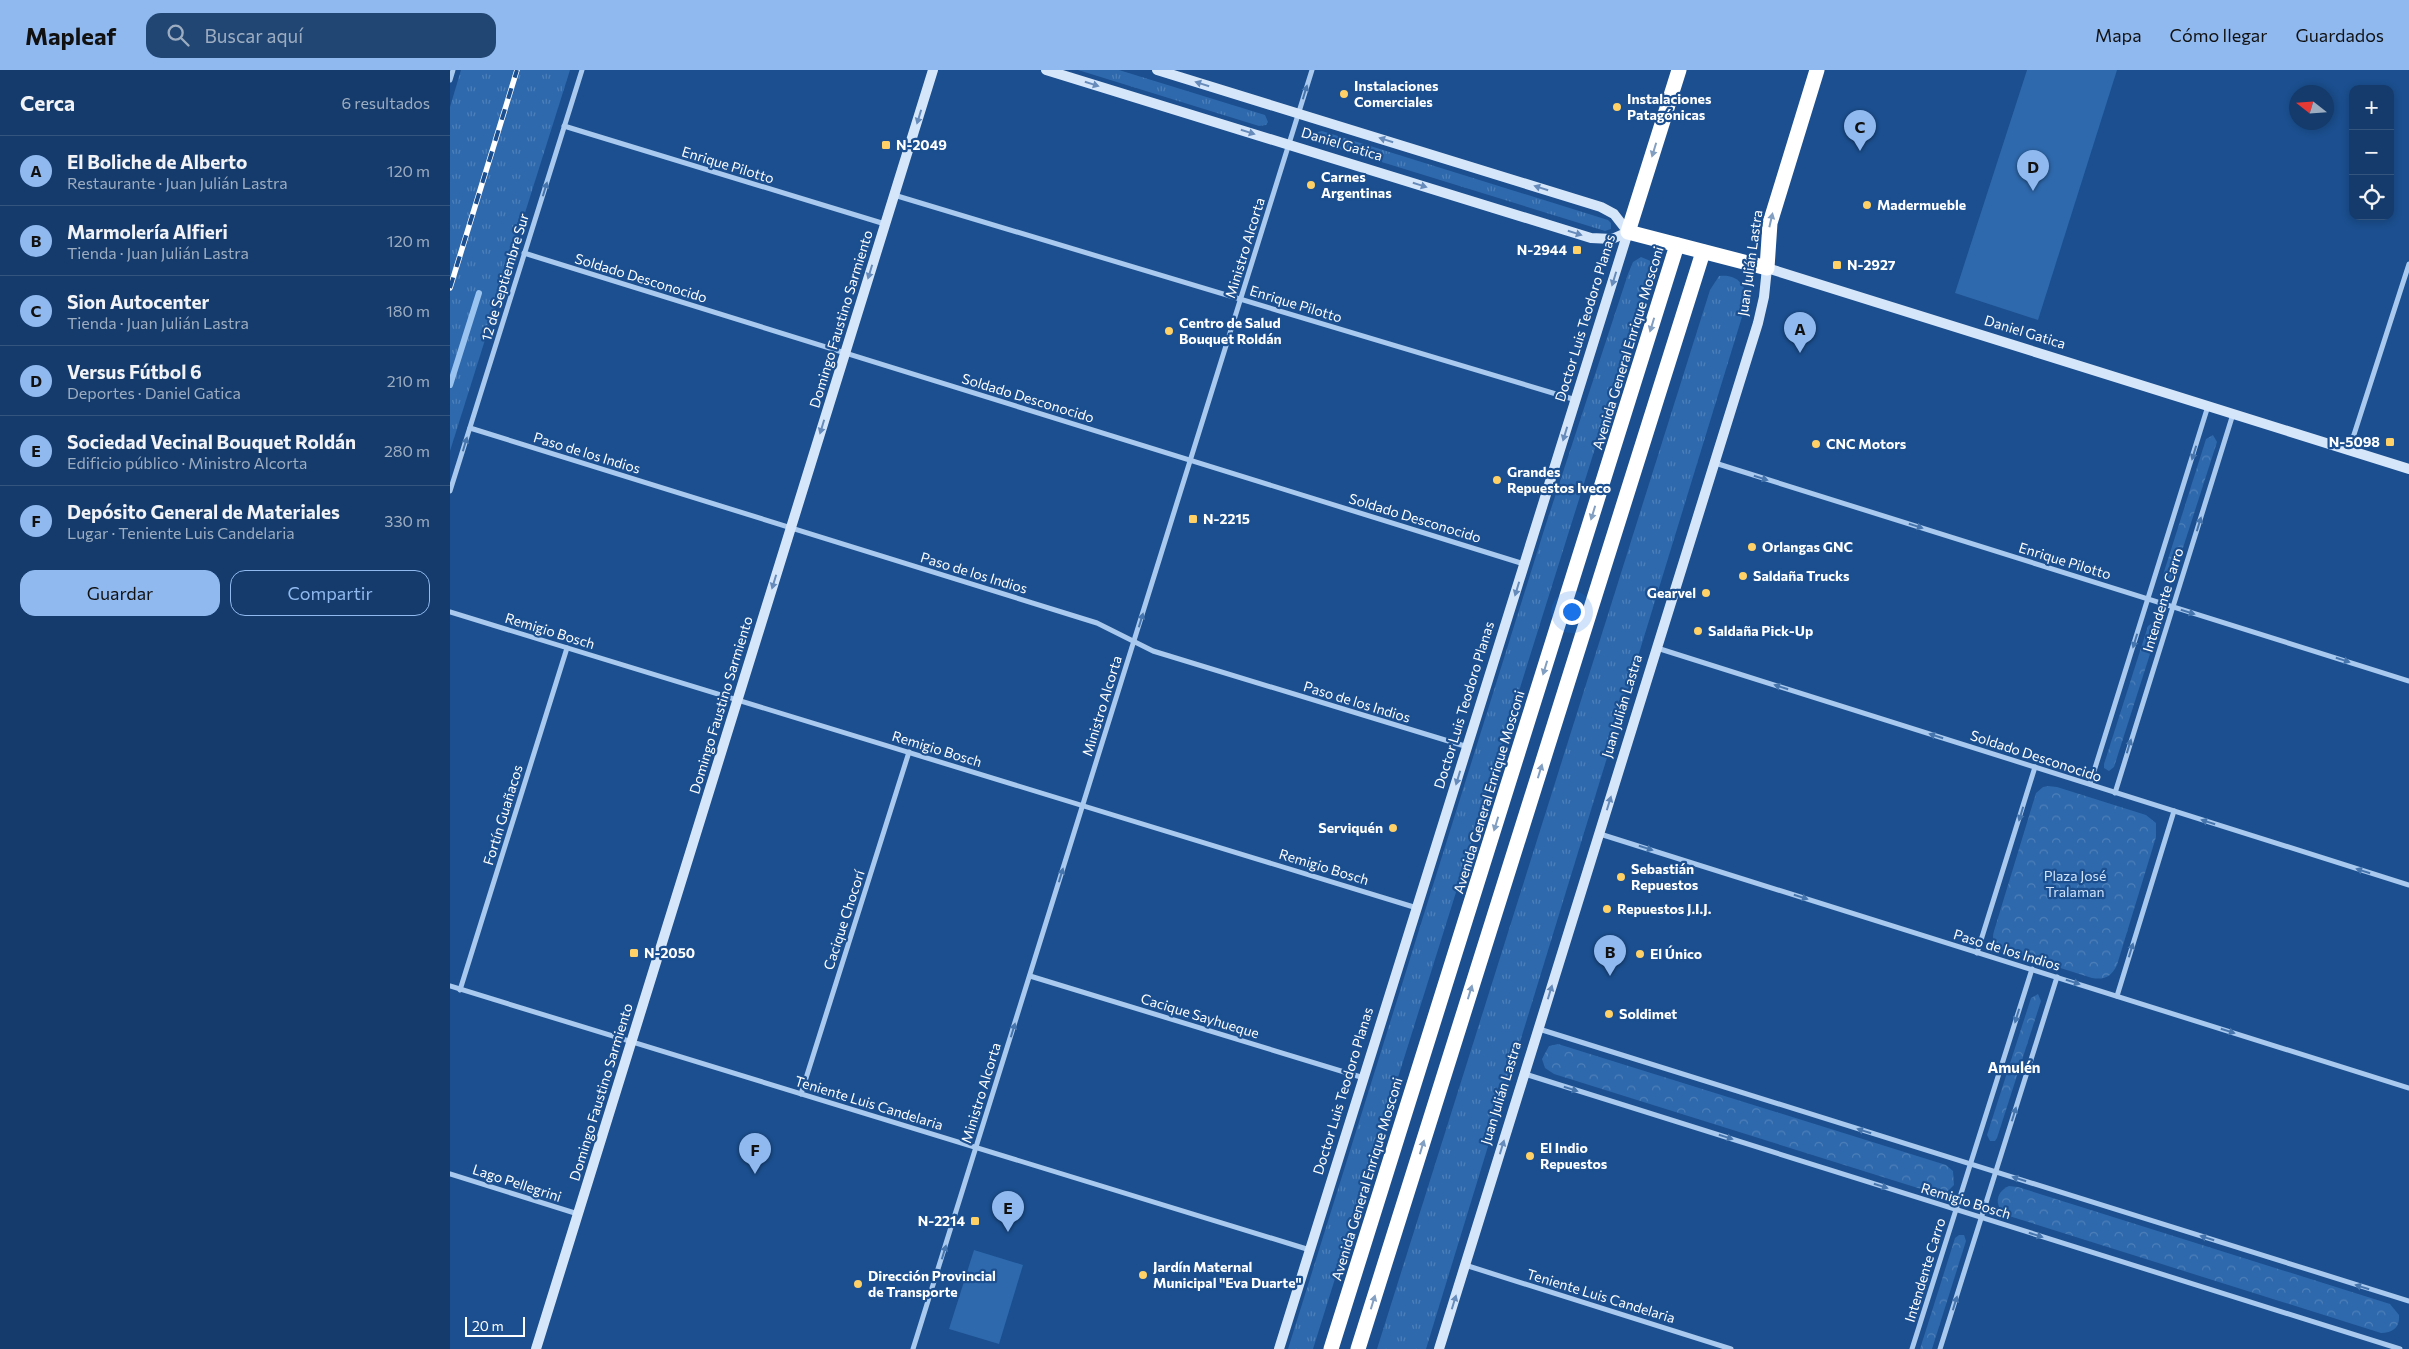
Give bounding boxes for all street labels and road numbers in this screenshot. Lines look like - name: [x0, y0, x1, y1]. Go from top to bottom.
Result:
- street label: Daniel Gatica: [1299, 123, 1385, 164]
- street label: Enrique Pilotto: [680, 142, 776, 187]
- street label: Ministro Alcorta: [1221, 196, 1268, 300]
- street label: Juan Julián Lastra: [1734, 209, 1765, 317]
- street label: 12 de Septiembre Sur: [477, 211, 532, 343]
- street label: Domingo Faustino Sarmiento: [805, 228, 876, 410]
- street label: Doctor Luis Teodoro Planas: [1551, 232, 1618, 404]
- street label: Avenida General Enrique Mosconi: [1588, 244, 1667, 452]
- street label: Soldado Desconocido: [573, 249, 709, 306]
- street label: Enrique Pilotto: [1248, 281, 1344, 326]
- street label: Daniel Gatica: [1982, 311, 2068, 352]
- street label: Soldado Desconocido: [960, 369, 1096, 426]
- street label: Paso de los Indios: [532, 428, 643, 477]
- street label: Soldado Desconocido: [1347, 489, 1483, 546]
- street label: Enrique Pilotto: [2017, 538, 2113, 583]
- street label: Intendente Carro: [2139, 546, 2186, 654]
- street label: Paso de los Indios: [919, 548, 1030, 597]
- street label: Remigio Bosch: [503, 609, 597, 652]
- street label: Domingo Faustino Sarmiento: [685, 614, 756, 796]
- street label: Doctor Luis Teodoro Planas: [1430, 619, 1497, 791]
- street label: Juan Julián Lastra: [1598, 652, 1645, 760]
- street label: Ministro Alcorta: [1078, 654, 1125, 758]
- street label: Paso de los Indios: [1302, 677, 1413, 726]
- street label: Avenida General Enrique Mosconi: [1449, 688, 1528, 896]
- street label: Soldado Desconocido: [1968, 726, 2104, 785]
- street label: Remigio Bosch: [890, 727, 984, 770]
- street label: Fortín Guañacos: [479, 763, 526, 867]
- street label: Remigio Bosch: [1277, 845, 1371, 888]
- street label: Cacique Chocorí: [819, 867, 868, 972]
- street label: Paso de los Indios: [1952, 925, 2063, 974]
- street label: Cacique Sayhueque: [1139, 989, 1261, 1042]
- street label: Domingo Faustino Sarmiento: [565, 1001, 636, 1183]
- street label: Doctor Luis Teodoro Planas: [1309, 1005, 1376, 1177]
- street label: Juan Julián Lastra: [1477, 1039, 1524, 1147]
- street label: Ministro Alcorta: [957, 1041, 1004, 1145]
- street label: Teniente Luis Candelaria: [793, 1072, 945, 1133]
- street label: Avenida General Enrique Mosconi: [1327, 1075, 1406, 1283]
- street label: Lago Pellegrini: [470, 1160, 564, 1205]
- street label: Remigio Bosch: [1919, 1179, 2013, 1222]
- street label: Intendente Carro: [1901, 1216, 1948, 1324]
- street label: Teniente Luis Candelaria: [1525, 1265, 1677, 1326]

